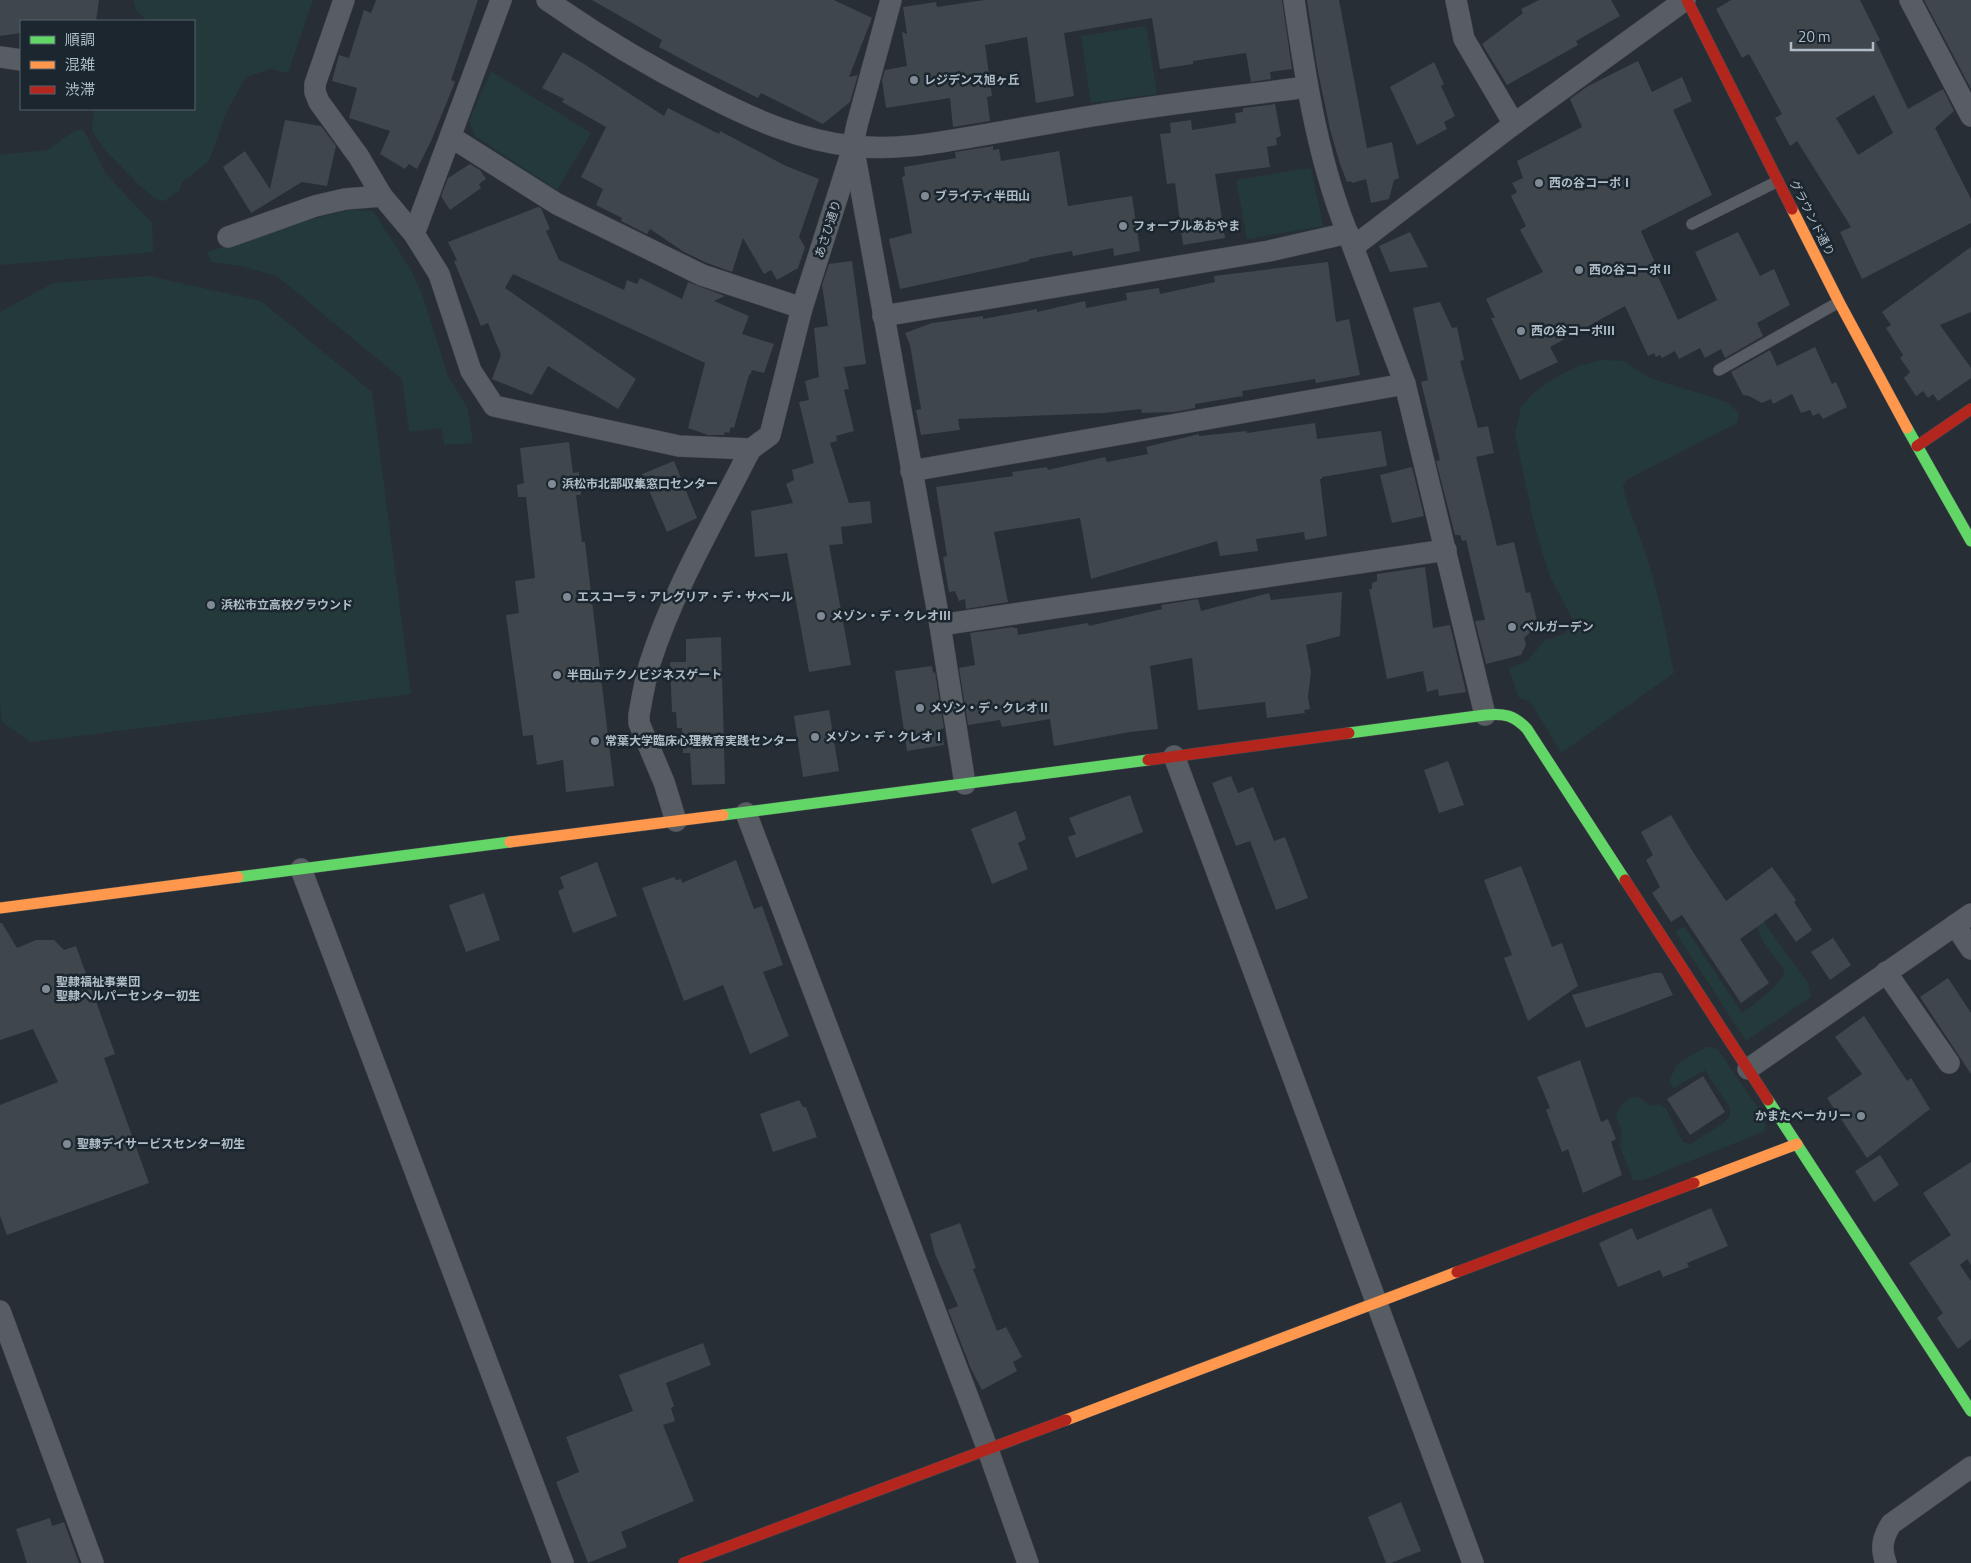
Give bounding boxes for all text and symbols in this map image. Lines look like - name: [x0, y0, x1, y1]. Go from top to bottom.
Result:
- legend: [20, 20, 195, 110]
- scale bar: [1791, 20, 1874, 52]
- text: 20 m: [1798, 25, 1831, 48]
- text: 順調: [65, 28, 95, 51]
- text: 混雑: [65, 53, 95, 76]
- place label: レジデンス旭ヶ丘: [924, 70, 1020, 89]
- marker: レジデンス旭ヶ丘: [908, 74, 920, 86]
- text: 渋滞: [65, 78, 95, 101]
- place label: 西の谷コーポⅠ: [1549, 173, 1633, 192]
- street label: グラウンド通り: [1785, 176, 1840, 260]
- marker: 西の谷コーポⅠ: [1533, 177, 1545, 189]
- place label: ブライティ半田山: [935, 186, 1030, 205]
- marker: ブライティ半田山: [919, 190, 931, 202]
- street label: あさひ通り: [809, 197, 846, 260]
- place label: フォーブルあおやま: [1133, 216, 1240, 235]
- marker: フォーブルあおやま: [1117, 220, 1129, 232]
- place label: 西の谷コーポⅡ: [1589, 260, 1673, 279]
- marker: 西の谷コーポⅡ: [1573, 264, 1585, 276]
- place label: 西の谷コーポⅢ: [1531, 321, 1615, 340]
- marker: 西の谷コーポⅢ: [1515, 325, 1527, 337]
- place label: 浜松市北部収集窓口センター: [562, 474, 718, 493]
- marker: 浜松市北部収集窓口センター: [546, 478, 558, 490]
- place label: エスコーラ・アレグリア・デ・サベール: [577, 587, 793, 606]
- marker: エスコーラ・アレグリア・デ・サベール: [561, 591, 573, 603]
- place label: 浜松市立高校グラウンド: [221, 595, 353, 614]
- marker: 浜松市立高校グラウンド: [205, 599, 217, 611]
- place label: メゾン・デ・クレオⅢ: [831, 606, 951, 625]
- marker: メゾン・デ・クレオⅢ: [815, 610, 827, 622]
- place label: ベルガーデン: [1522, 617, 1594, 636]
- marker: ベルガーデン: [1506, 621, 1518, 633]
- place label: 半田山テクノビジネスゲート: [567, 665, 722, 684]
- marker: 半田山テクノビジネスゲート: [551, 669, 563, 681]
- place label: メゾン・デ・クレオⅡ: [930, 698, 1050, 717]
- marker: メゾン・デ・クレオⅡ: [914, 702, 926, 714]
- place label: メゾン・デ・クレオⅠ: [825, 727, 945, 746]
- place label: 常葉大学臨床心理教育実践センター: [605, 731, 797, 750]
- marker: メゾン・デ・クレオⅠ: [809, 731, 821, 743]
- marker: 常葉大学臨床心理教育実践センター: [589, 735, 601, 747]
- place label: 聖隷福祉事業団 聖隷ヘルパーセンター初生: [56, 972, 200, 1005]
- marker: 聖隷福祉事業団 聖隷ヘルパーセンター初生: [40, 983, 52, 995]
- place label: かまたベーカリー: [1755, 1106, 1851, 1125]
- marker: かまたベーカリー: [1855, 1110, 1867, 1122]
- place label: 聖隷デイサービスセンター初生: [77, 1134, 245, 1153]
- marker: 聖隷デイサービスセンター初生: [61, 1138, 73, 1150]

